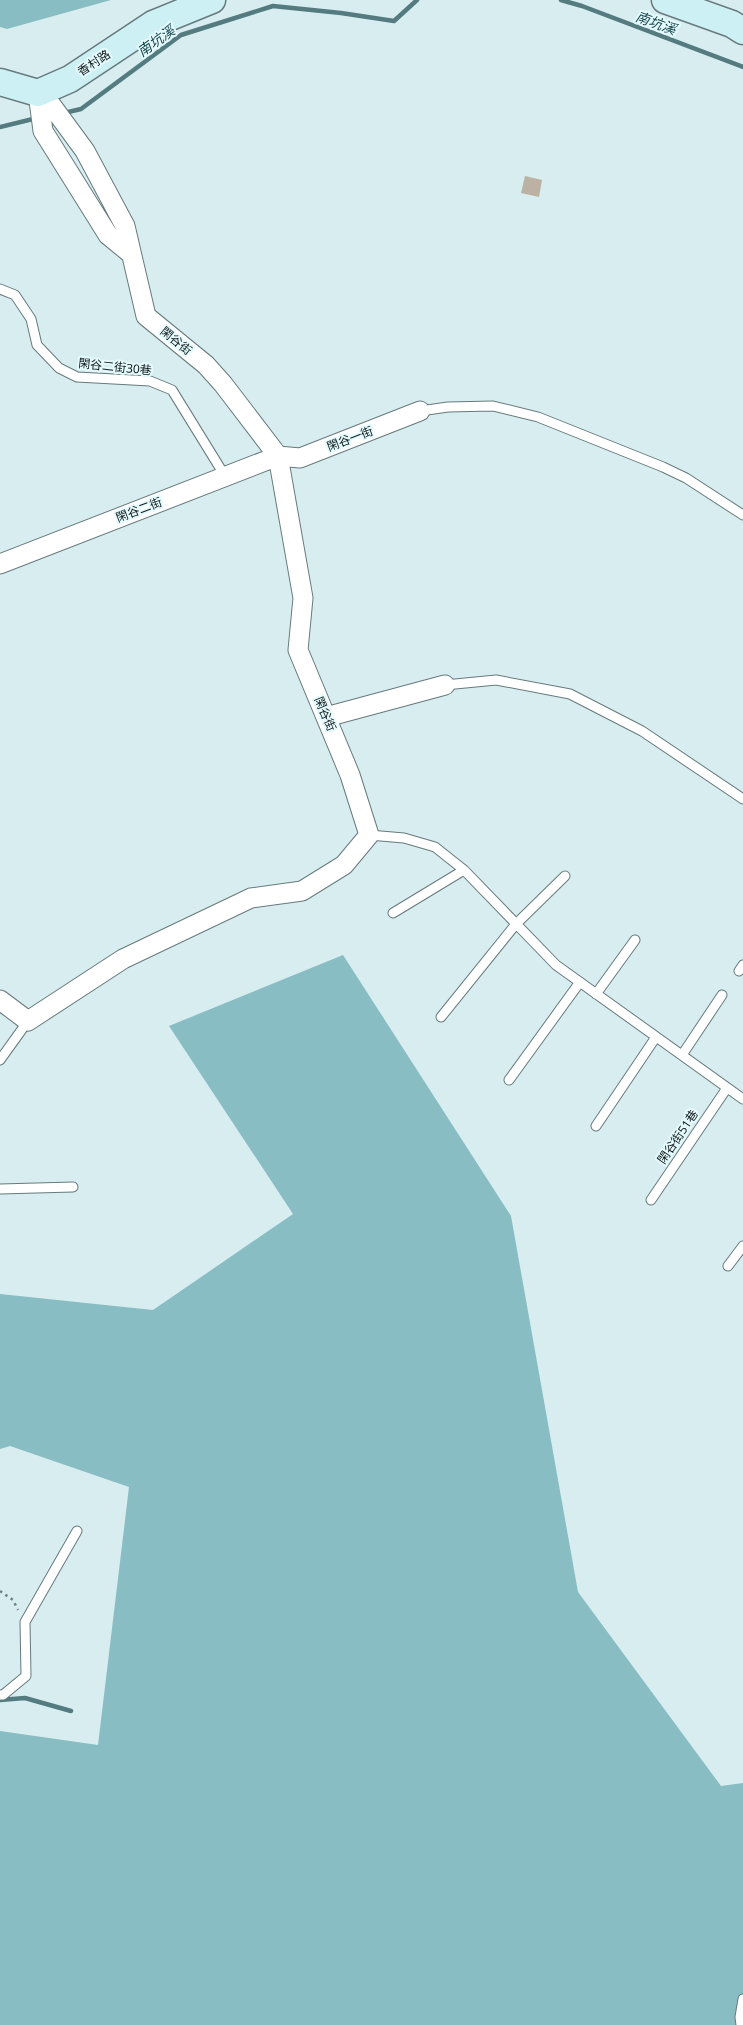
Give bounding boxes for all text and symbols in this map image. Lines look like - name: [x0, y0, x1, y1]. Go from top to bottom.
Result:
- water label: 南坑溪: [633, 6, 681, 39]
- water label: 南坑溪: [133, 20, 180, 60]
- street label: 香村路: [74, 46, 113, 80]
- street label: 閑谷街: [157, 323, 196, 359]
- street label: 閑谷二街30巷: [77, 354, 153, 379]
- street label: 閑谷一街: [324, 422, 375, 455]
- street label: 閑谷二街: [113, 493, 164, 526]
- street label: 閑谷街: [311, 694, 340, 734]
- street label: 閑谷街51巷: [653, 1106, 702, 1167]

